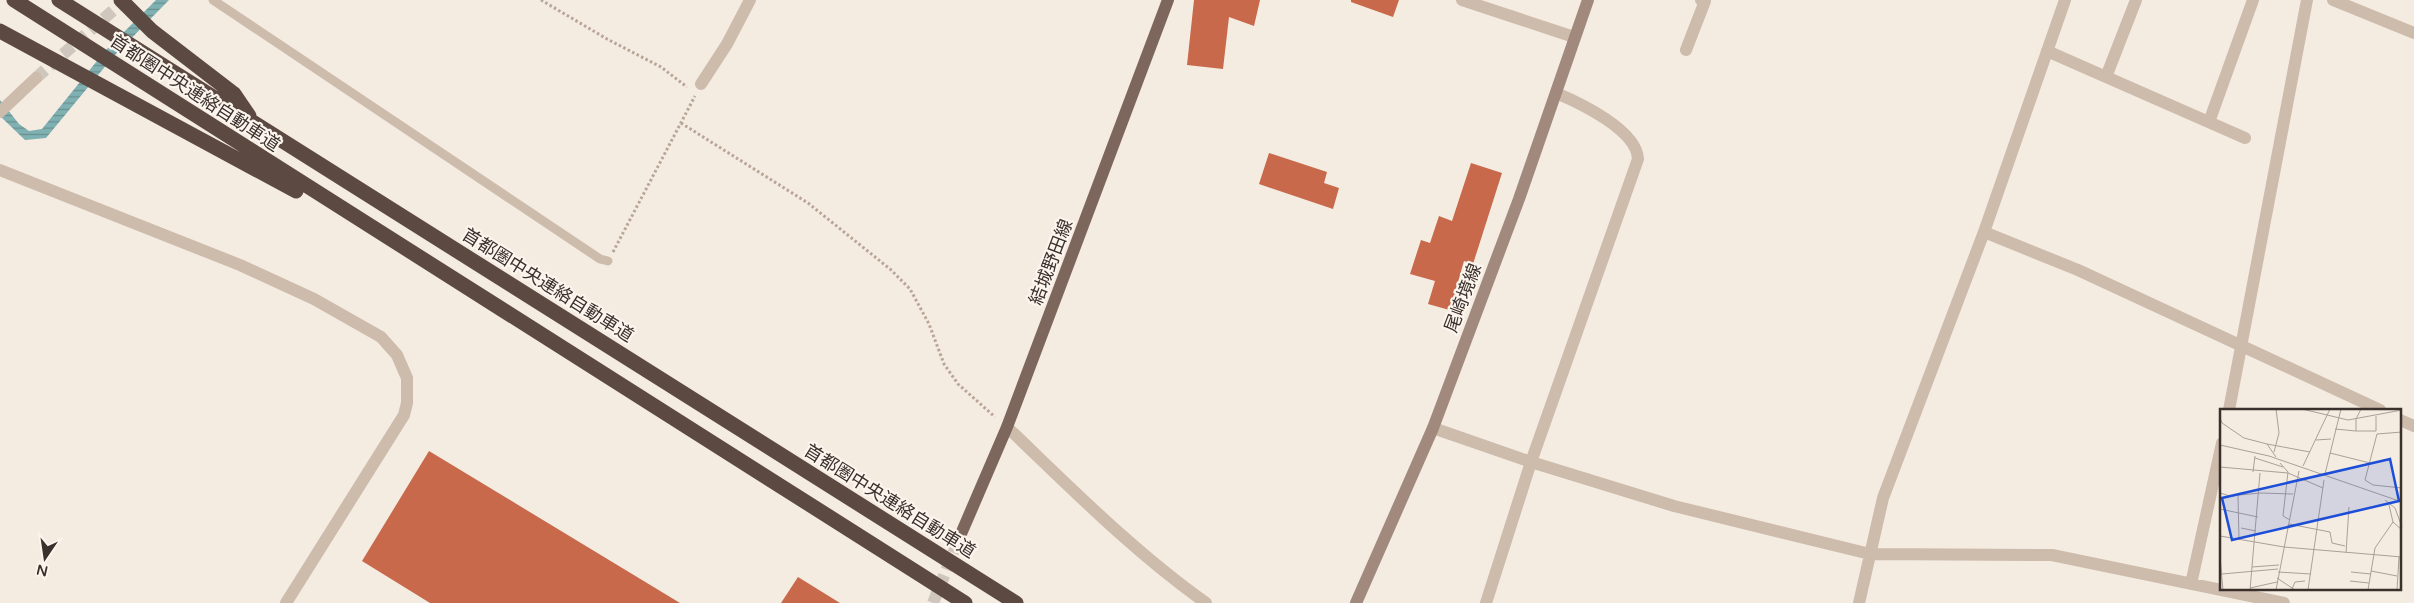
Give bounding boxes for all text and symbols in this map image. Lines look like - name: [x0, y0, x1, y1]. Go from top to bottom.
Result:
- street label: 首都圏中央連絡自動車道: [106, 30, 284, 156]
- street label: 結城野田線: [1025, 216, 1077, 308]
- street label: 首都圏中央連絡自動車道: [458, 223, 638, 347]
- street label: 尾崎境線: [1440, 260, 1486, 336]
- inset map: [2220, 409, 2402, 590]
- street label: 首都圏中央連絡自動車道: [800, 439, 980, 563]
- north arrow: [20, 533, 70, 583]
- text: N: [35, 561, 50, 580]

